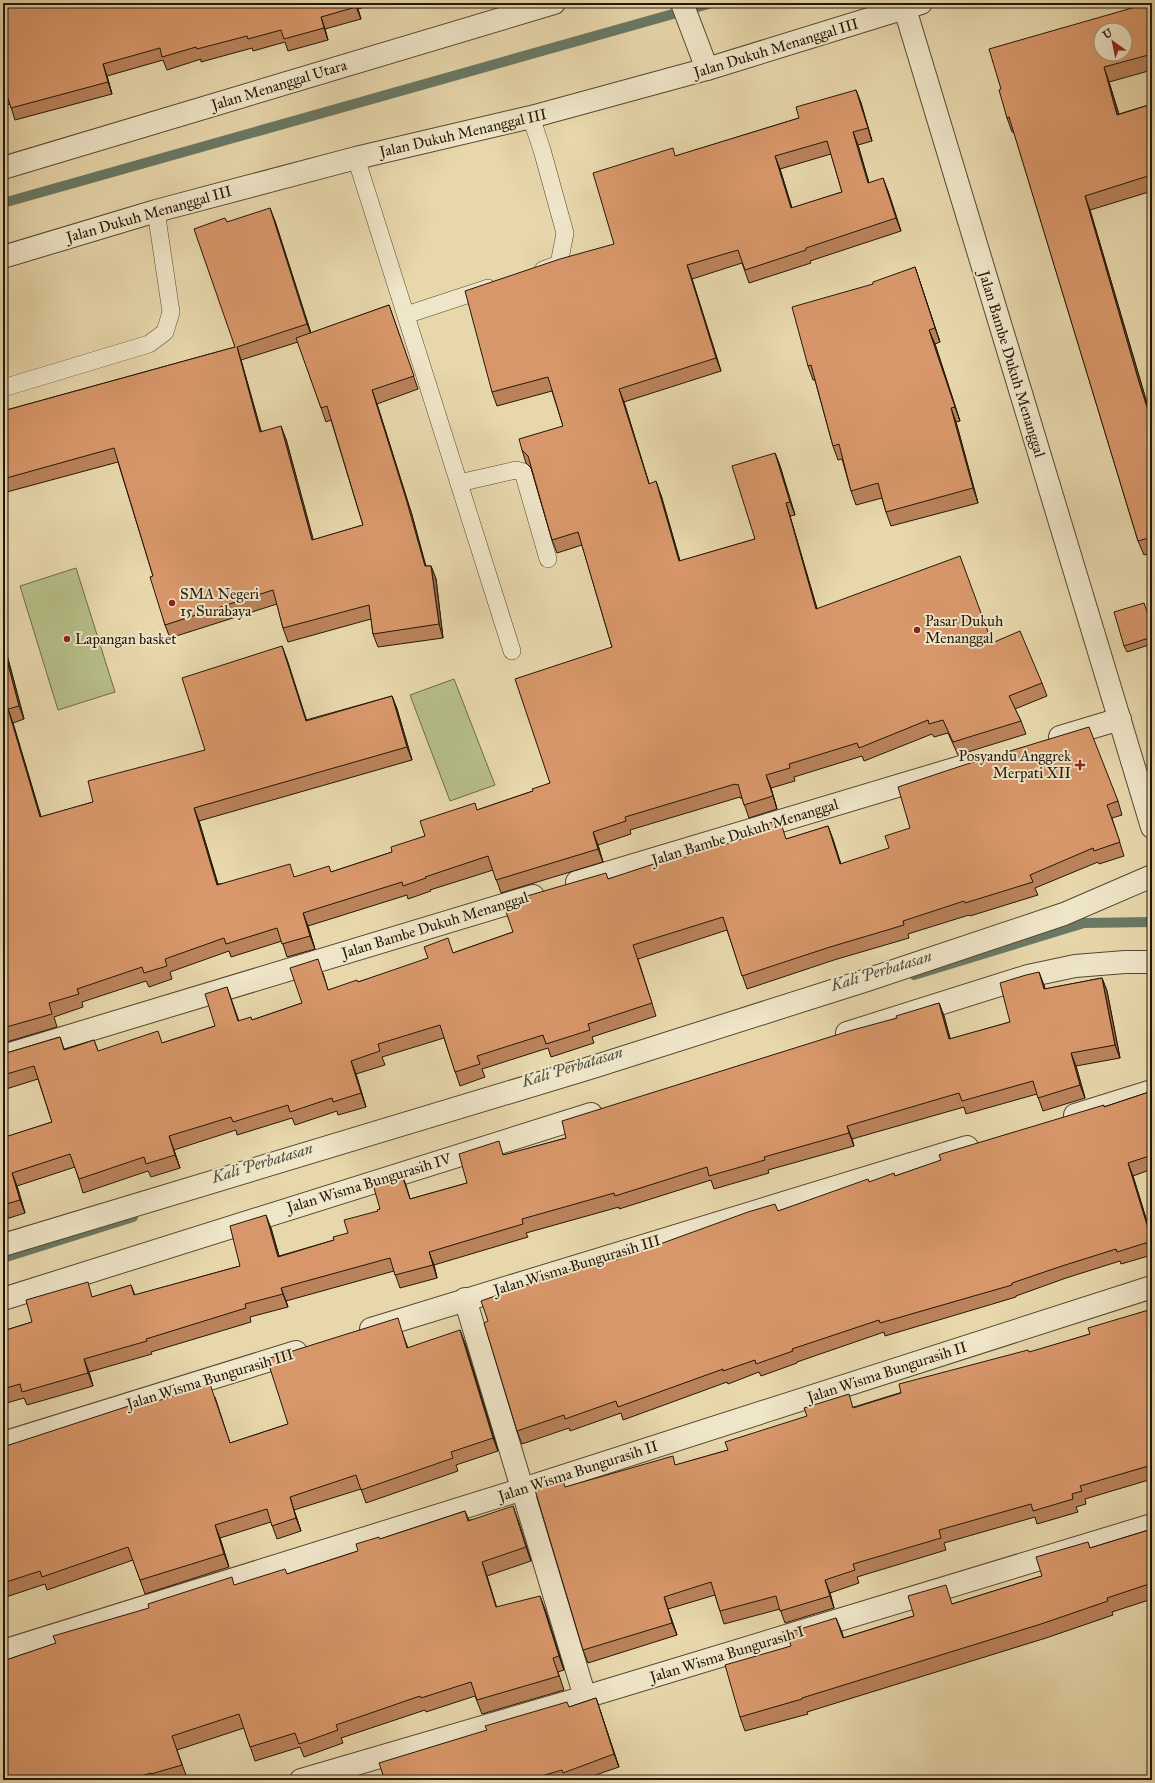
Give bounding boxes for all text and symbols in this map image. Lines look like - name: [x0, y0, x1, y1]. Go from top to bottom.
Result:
- street label: Jalan Dukuh Menanggal III: [690, 14, 861, 83]
- north arrow: [1093, 22, 1133, 62]
- text: U: [1101, 26, 1115, 42]
- street label: Jalan Menanggal Utara: [207, 56, 350, 116]
- street label: Jalan Dukuh Menanggal III: [376, 105, 549, 162]
- street label: Jalan Dukuh Menanggal III: [62, 182, 234, 248]
- street label: Jalan Bambe Dukuh Menanggal: [973, 267, 1049, 461]
- place label: SMA Negeri 15 Surabaya: [180, 585, 259, 620]
- marker: SMA Negeri 15 Surabaya: [167, 598, 177, 608]
- place label: Pasar Dukuh Menanggal: [925, 612, 1004, 647]
- marker: Pasar Dukuh Menanggal: [912, 625, 922, 635]
- place label: Lapangan basket: [75, 630, 177, 648]
- marker: Lapangan basket: [62, 634, 72, 644]
- place label: Posyandu Anggrek Merpati XII: [959, 747, 1071, 782]
- marker: Posyandu Anggrek Merpati XII: [1074, 759, 1086, 771]
- street label: Jalan Bambe Dukuh Menanggal: [648, 795, 842, 871]
- street label: Jalan Bambe Dukuh Menanggal: [338, 888, 532, 964]
- water label: Kali Perbatasan: [827, 946, 935, 995]
- water label: Kali Perbatasan: [518, 1042, 626, 1091]
- water label: Kali Perbatasan: [208, 1138, 316, 1187]
- street label: Jalan Wisma Bungurasih IV: [283, 1149, 454, 1218]
- street label: Jalan Wisma Bungurasih III: [490, 1231, 663, 1300]
- street label: Jalan Wisma Bungurasih II: [803, 1338, 969, 1408]
- street label: Jalan Wisma Bungurasih III: [123, 1345, 296, 1414]
- street label: Jalan Wisma Bungurasih II: [494, 1437, 660, 1507]
- street label: Jalan Wisma Bungurasih I: [646, 1622, 807, 1688]

